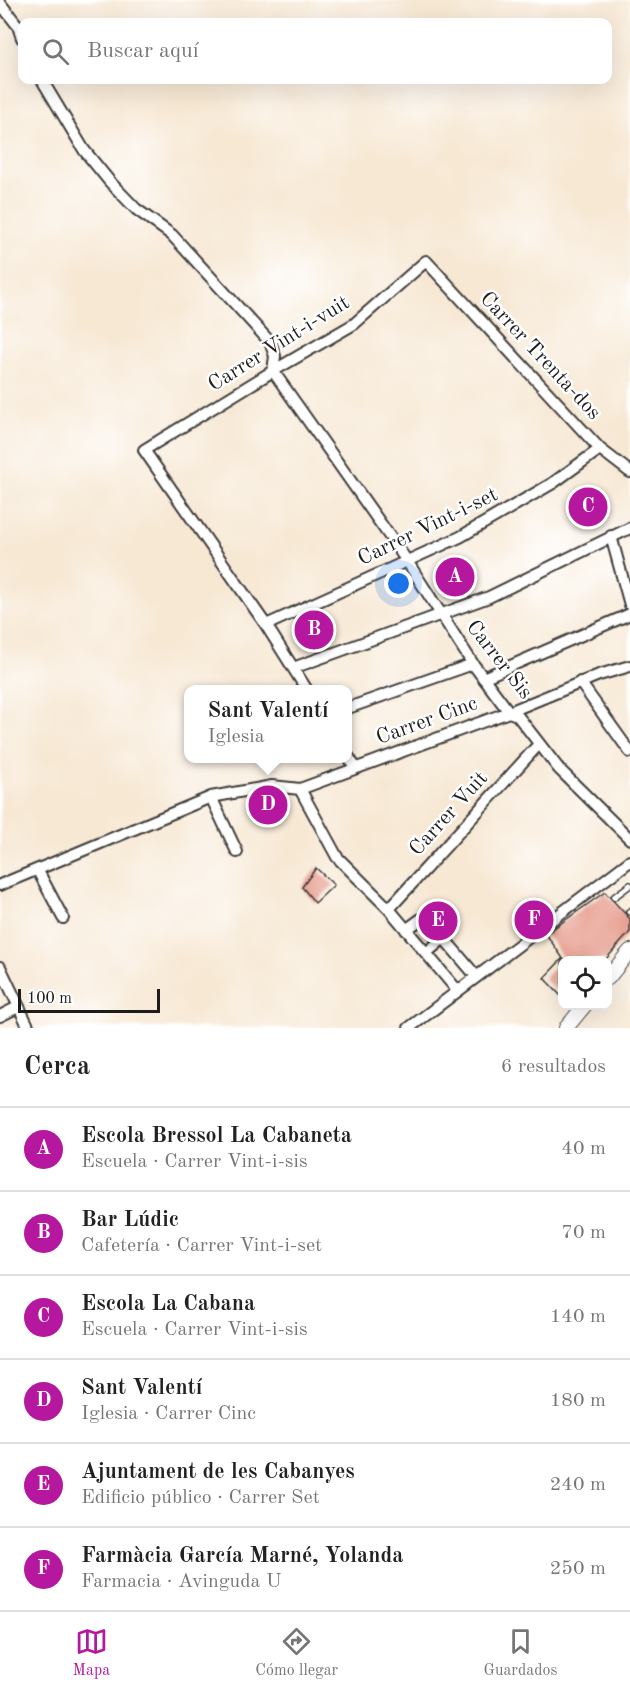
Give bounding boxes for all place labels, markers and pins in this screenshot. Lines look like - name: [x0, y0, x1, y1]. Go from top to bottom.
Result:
- pin: C: [568, 484, 608, 530]
- pin: A: [436, 554, 474, 600]
- pin: B: [294, 608, 334, 652]
- pin: D: [248, 782, 288, 828]
- pin: E: [418, 898, 458, 944]
- pin: F: [514, 898, 554, 942]

